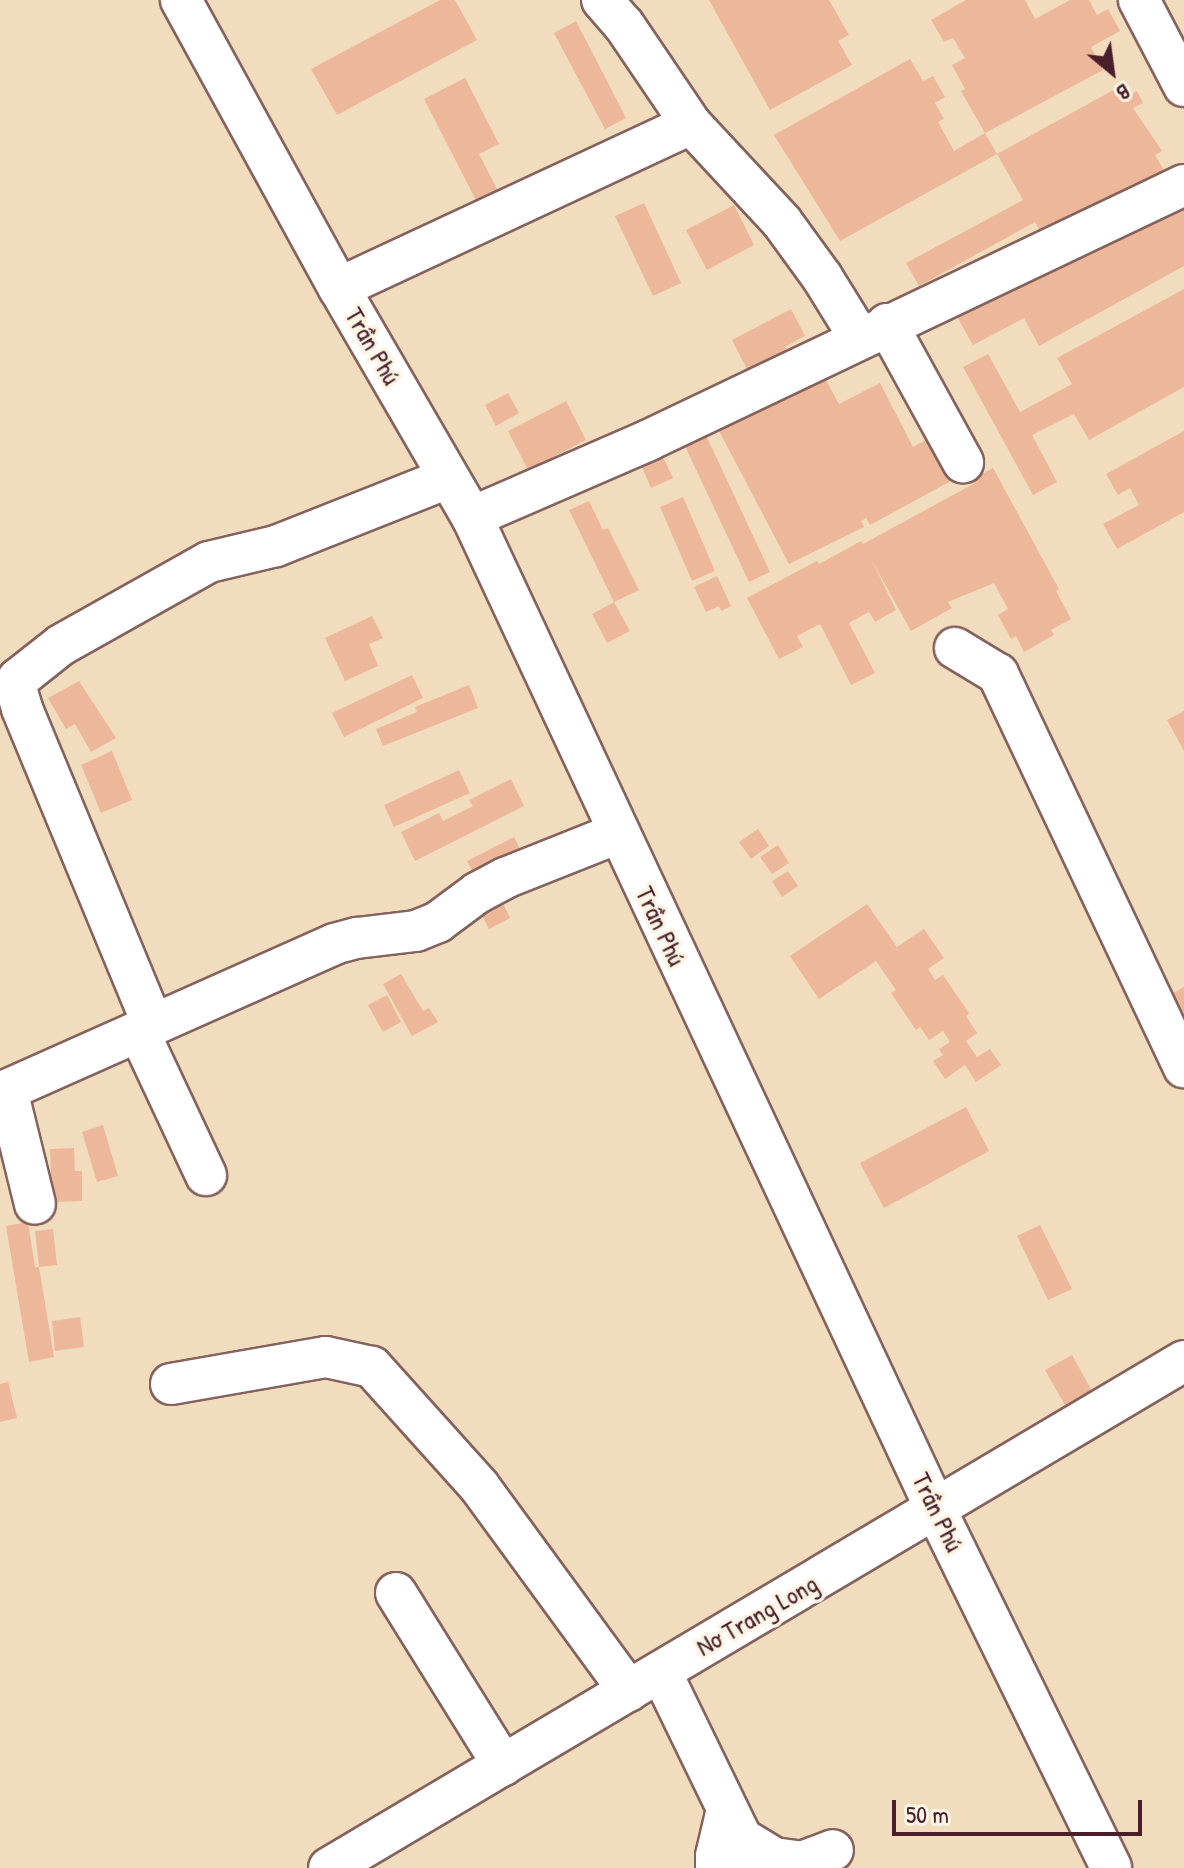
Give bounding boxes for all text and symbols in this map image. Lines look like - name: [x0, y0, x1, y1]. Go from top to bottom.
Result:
- north arrow: [1072, 32, 1152, 112]
- text: B: [1111, 77, 1136, 109]
- street label: Trần Phú: [339, 302, 407, 390]
- street label: Trần Phú: [629, 881, 693, 971]
- street label: Trần Phú: [906, 1467, 970, 1557]
- street label: Nơ Trang Long: [691, 1568, 823, 1662]
- scale bar: [896, 1784, 1146, 1834]
- text: 50 m: [906, 1798, 949, 1830]

